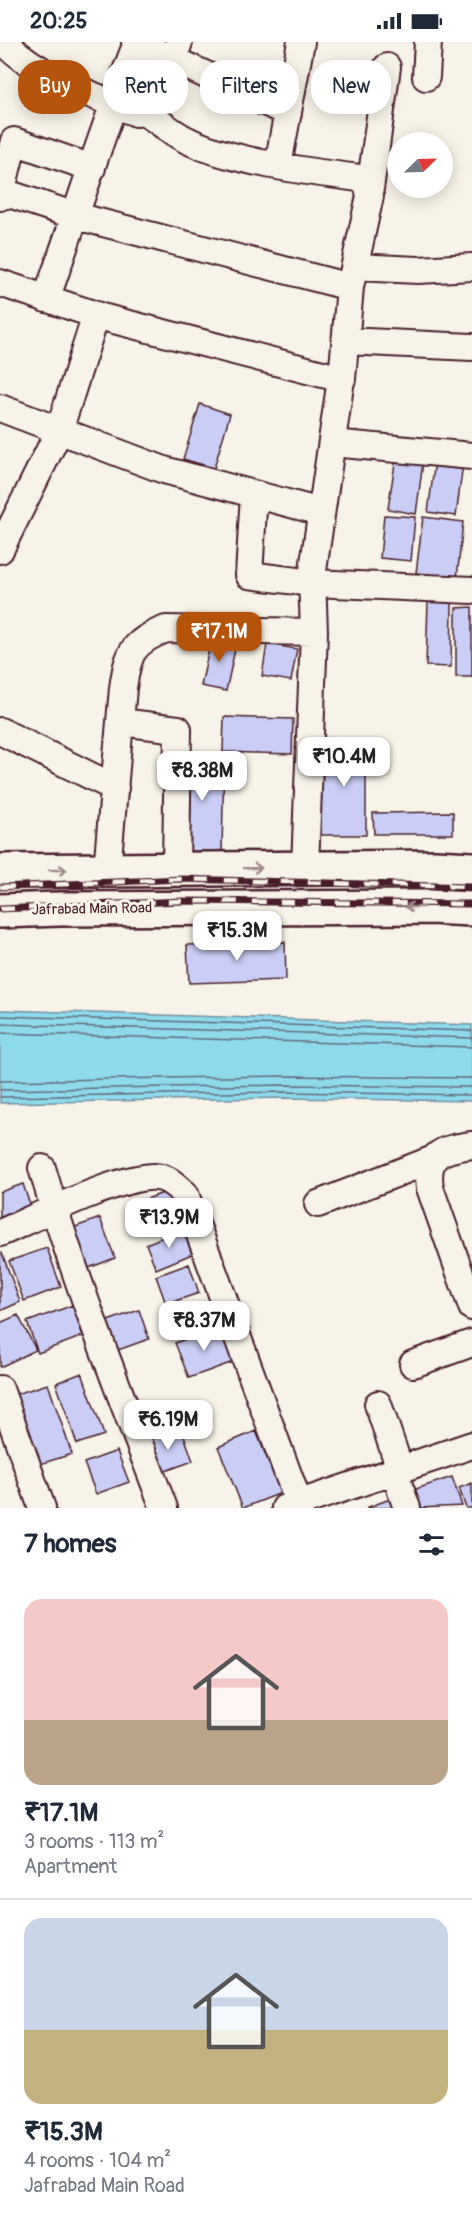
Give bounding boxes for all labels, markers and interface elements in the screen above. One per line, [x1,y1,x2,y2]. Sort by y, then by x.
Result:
text: 20:25 [30,7,87,35]
chip: Buy [18,60,91,114]
chip: Rent [103,60,188,114]
chip: Filters [200,60,299,114]
chip: New [311,60,391,114]
north arrow [387,132,453,198]
map controls [387,132,453,198]
pin: ₹17.1M [170,612,268,663]
text: ₹17.1M [191,619,248,644]
pin: ₹10.4M [295,737,393,788]
text: ₹10.4M [312,744,376,769]
pin: ₹8.38M [153,751,251,802]
text: ₹8.38M [171,758,233,783]
one-way arrow [243,863,263,874]
one-way arrow [48,864,68,876]
street label: Jafrabad Main Road [32,898,152,920]
one-way arrow [404,901,424,913]
pin: ₹15.3M [188,911,286,962]
text: ₹15.3M [207,918,267,943]
pin: ₹13.9M [120,1198,218,1249]
text: ₹13.9M [139,1205,199,1230]
pin: ₹8.37M [155,1301,253,1352]
text: ₹8.37M [173,1308,235,1333]
pin: ₹6.19M [119,1400,217,1451]
text: ₹6.19M [138,1407,198,1432]
text: 7 homes [24,1528,116,1560]
icon: filters [415,1528,448,1561]
icon: home [182,1638,290,1746]
text: ₹17.1M [24,1797,98,1829]
text: 3 rooms · 113 m² [24,1829,164,1854]
text: Apartment [24,1854,117,1879]
icon: home [182,1957,290,2065]
text: ₹15.3M [24,2116,103,2148]
text: 4 rooms · 104 m² [24,2148,171,2173]
text: Jafrabad Main Road [24,2173,185,2198]

